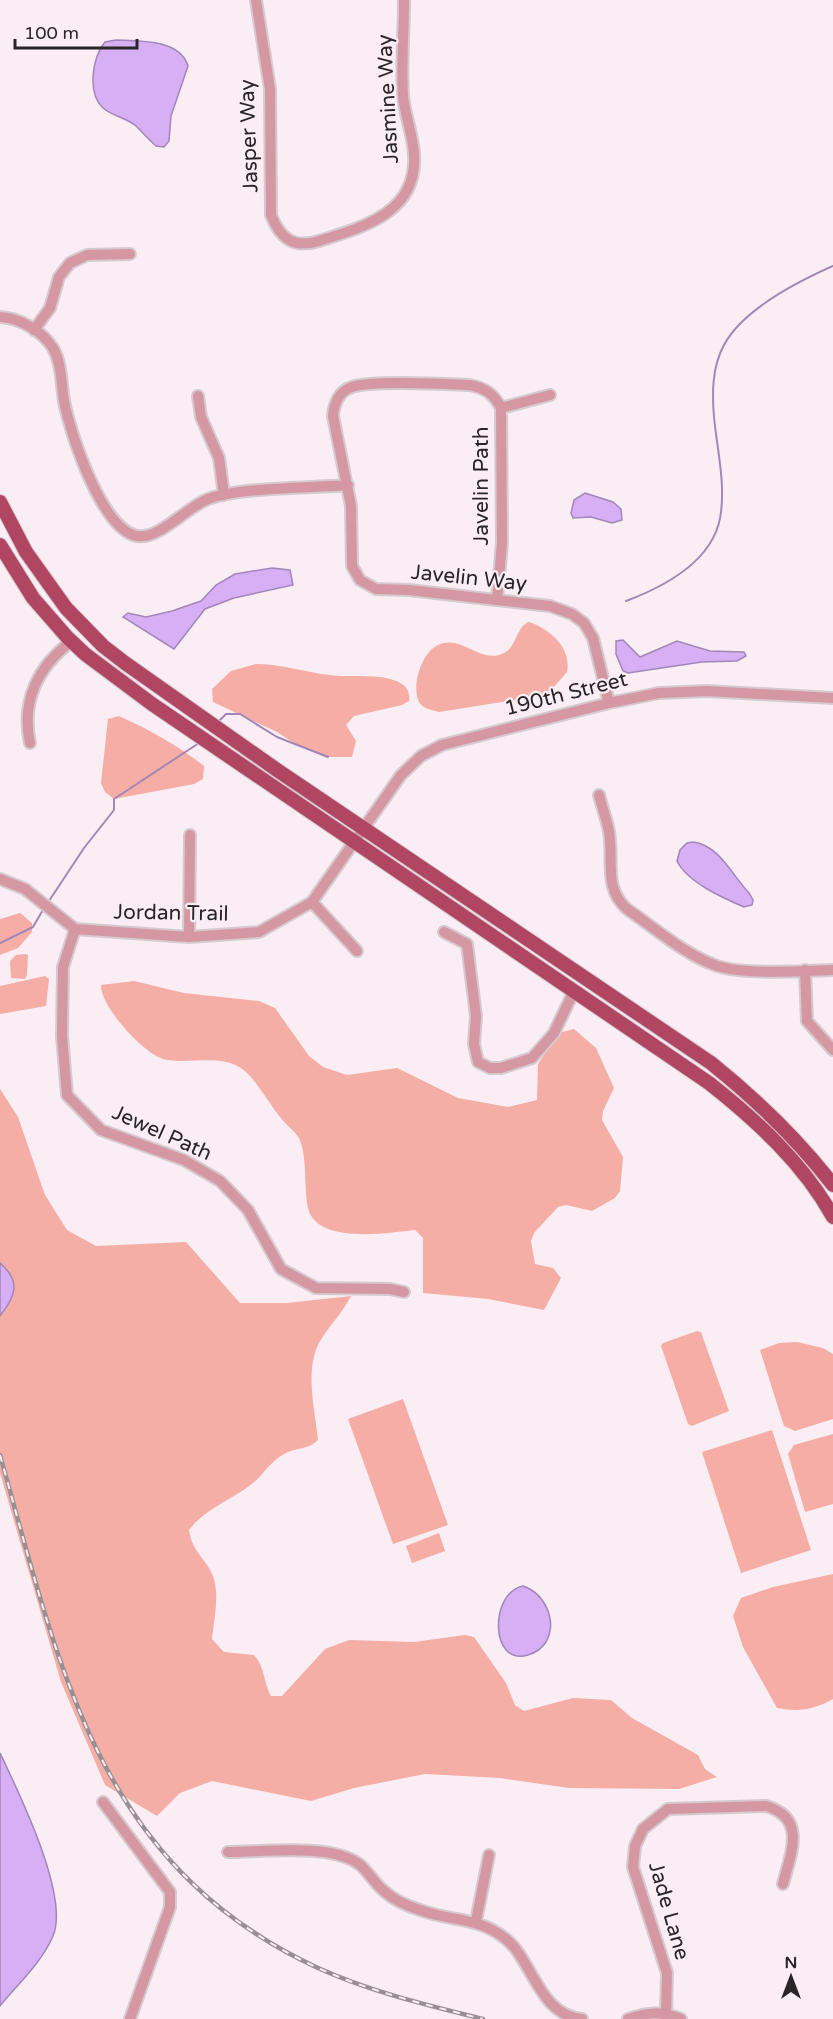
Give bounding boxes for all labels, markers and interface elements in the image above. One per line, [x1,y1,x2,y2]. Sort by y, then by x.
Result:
scale bar [15,12,136,50]
text: 100 m [24,22,79,44]
street label: Jasmine Way [372,34,404,164]
street label: Jasper Way [235,79,263,193]
street label: Javelin Path [469,427,494,545]
street label: Javelin Way [410,559,528,597]
street label: 190th Street [502,667,630,721]
street label: Jordan Trail [113,899,229,927]
street label: Jewel Path [108,1100,216,1166]
street label: Jade Lane [643,1859,695,1963]
north arrow [761,1947,821,2007]
text: N [785,1953,797,1973]

